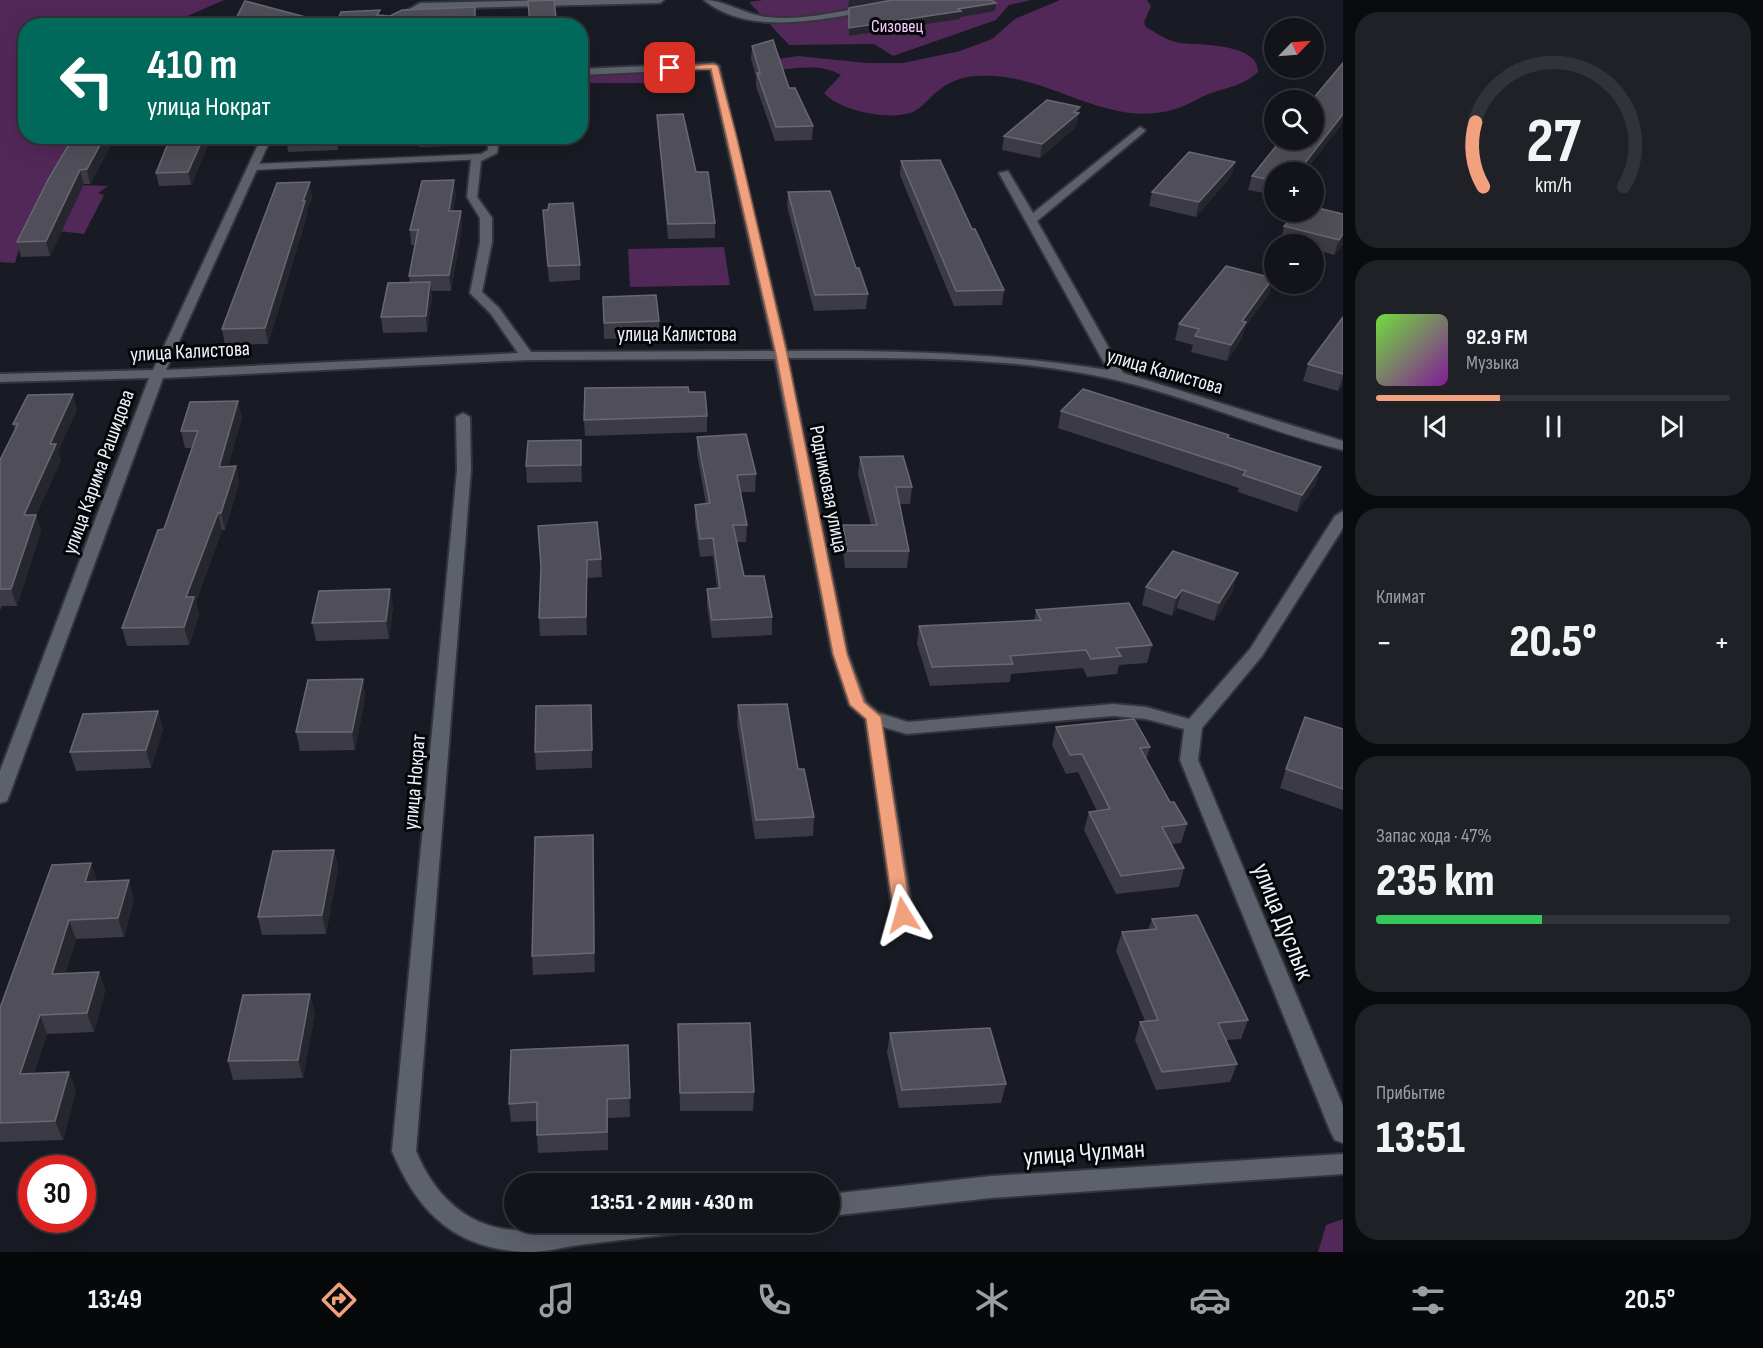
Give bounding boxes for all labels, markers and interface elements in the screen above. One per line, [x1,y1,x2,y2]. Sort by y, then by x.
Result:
park label: Сизовец [871,16,923,37]
north arrow [1264,18,1324,78]
map controls [1264,18,1324,294]
text: 410 m [147,40,237,91]
icon: left [48,42,126,120]
pin [644,42,695,93]
icon: arrive [653,51,686,84]
button: search [1264,90,1324,150]
text: улица Нократ [147,91,271,123]
text: 27 [1526,105,1581,180]
button: + [1264,162,1324,222]
text: km/h [1534,173,1572,198]
button: − [1264,234,1324,294]
street label: улица Калистова [617,322,737,347]
text: 92.9 FM [1466,324,1528,351]
street label: улица Калистова [130,336,251,367]
street label: улица Калистова [1104,343,1226,400]
text: Музыка [1466,351,1519,375]
street label: улица Карима Рашидова [57,387,140,558]
icon: previous [1419,410,1452,443]
icon: pause [1537,410,1570,443]
icon: next [1655,410,1688,443]
street label: Родниковая улица [804,423,853,555]
text: Климат [1376,585,1426,609]
text: 20.5° [1509,615,1597,670]
text: − [1376,623,1392,663]
text: + [1714,623,1730,663]
street label: улица Нократ [398,733,431,831]
text: Запас хода · 47% [1376,824,1492,848]
text: 235 km [1376,854,1495,909]
street label: улица Дуслык [1245,859,1320,985]
position arrow [871,883,935,947]
text: Прибытие [1376,1081,1445,1105]
text: 13:51 [1376,1111,1465,1166]
street label: улица Чулман [1022,1134,1146,1173]
speed limit sign: 30 [18,1155,96,1233]
text: 13:51 · 2 мин · 430 m [591,1189,753,1216]
icon: directions [318,1279,360,1321]
icon: music [536,1279,578,1321]
icon: phone [753,1279,795,1321]
icon: climate [971,1279,1013,1321]
icon: car [1189,1279,1231,1321]
icon: filters [1407,1279,1449,1321]
text: 13:49 [88,1284,142,1316]
text: 20.5° [1625,1284,1675,1316]

